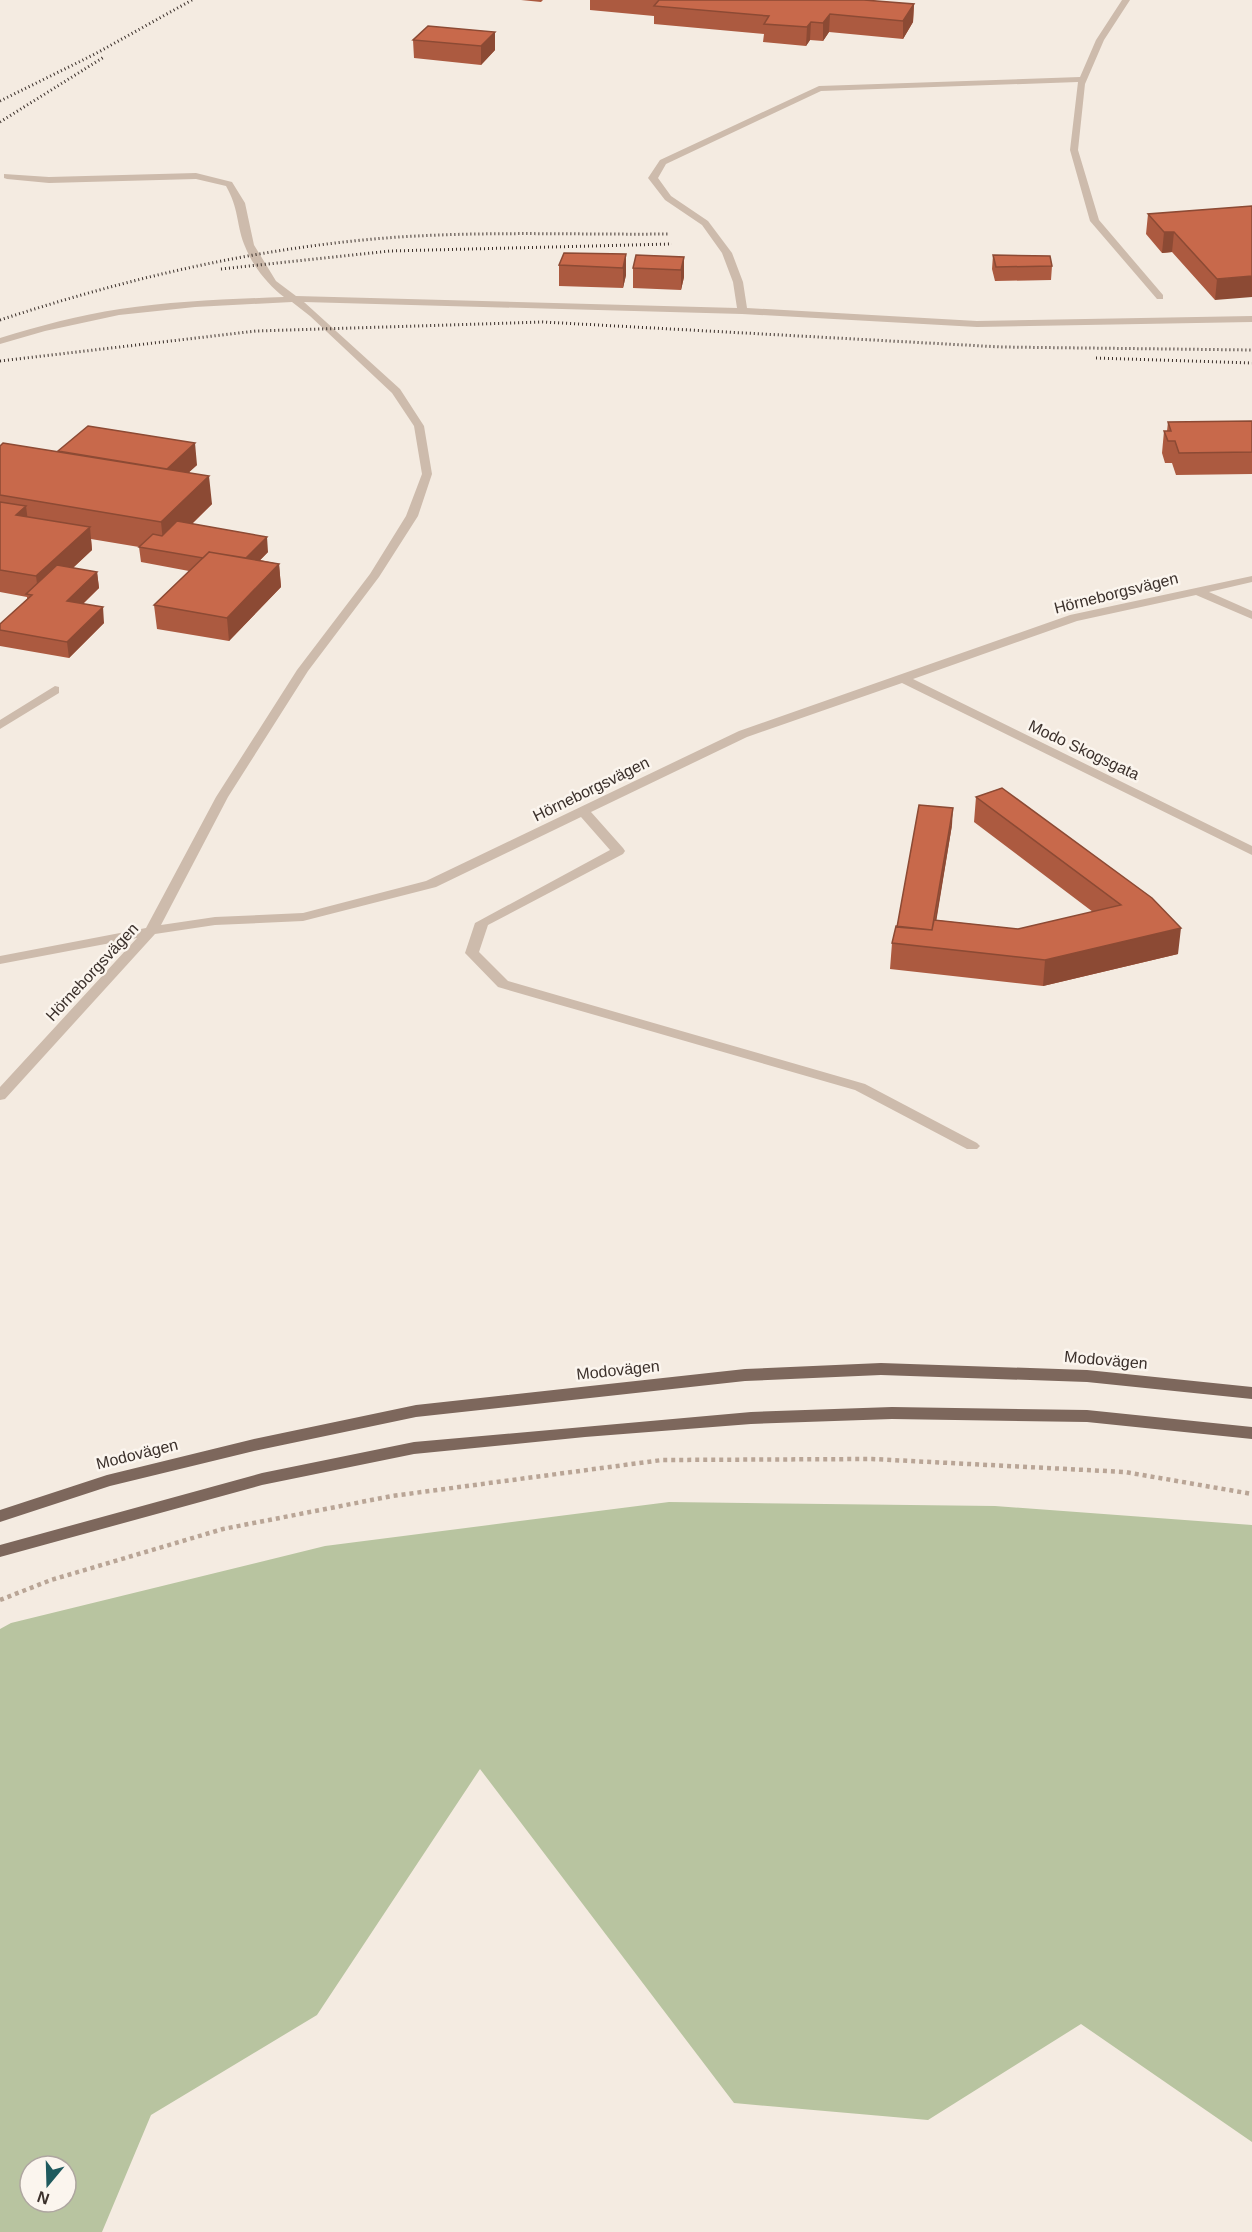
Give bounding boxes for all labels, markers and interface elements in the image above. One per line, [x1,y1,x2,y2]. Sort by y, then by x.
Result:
street label: Hörneborgsvägen [1052,569,1180,617]
street label: Modo Skogsgata [1026,717,1142,783]
street label: Hörneborgsvägen [530,753,652,825]
street label: Hörneborgsvägen [42,920,142,1024]
street label: Modovägen [1064,1348,1148,1372]
street label: Modovägen [576,1357,660,1383]
street label: Modovägen [94,1436,180,1472]
north arrow [18,2154,78,2214]
text: N [35,2188,52,2208]

